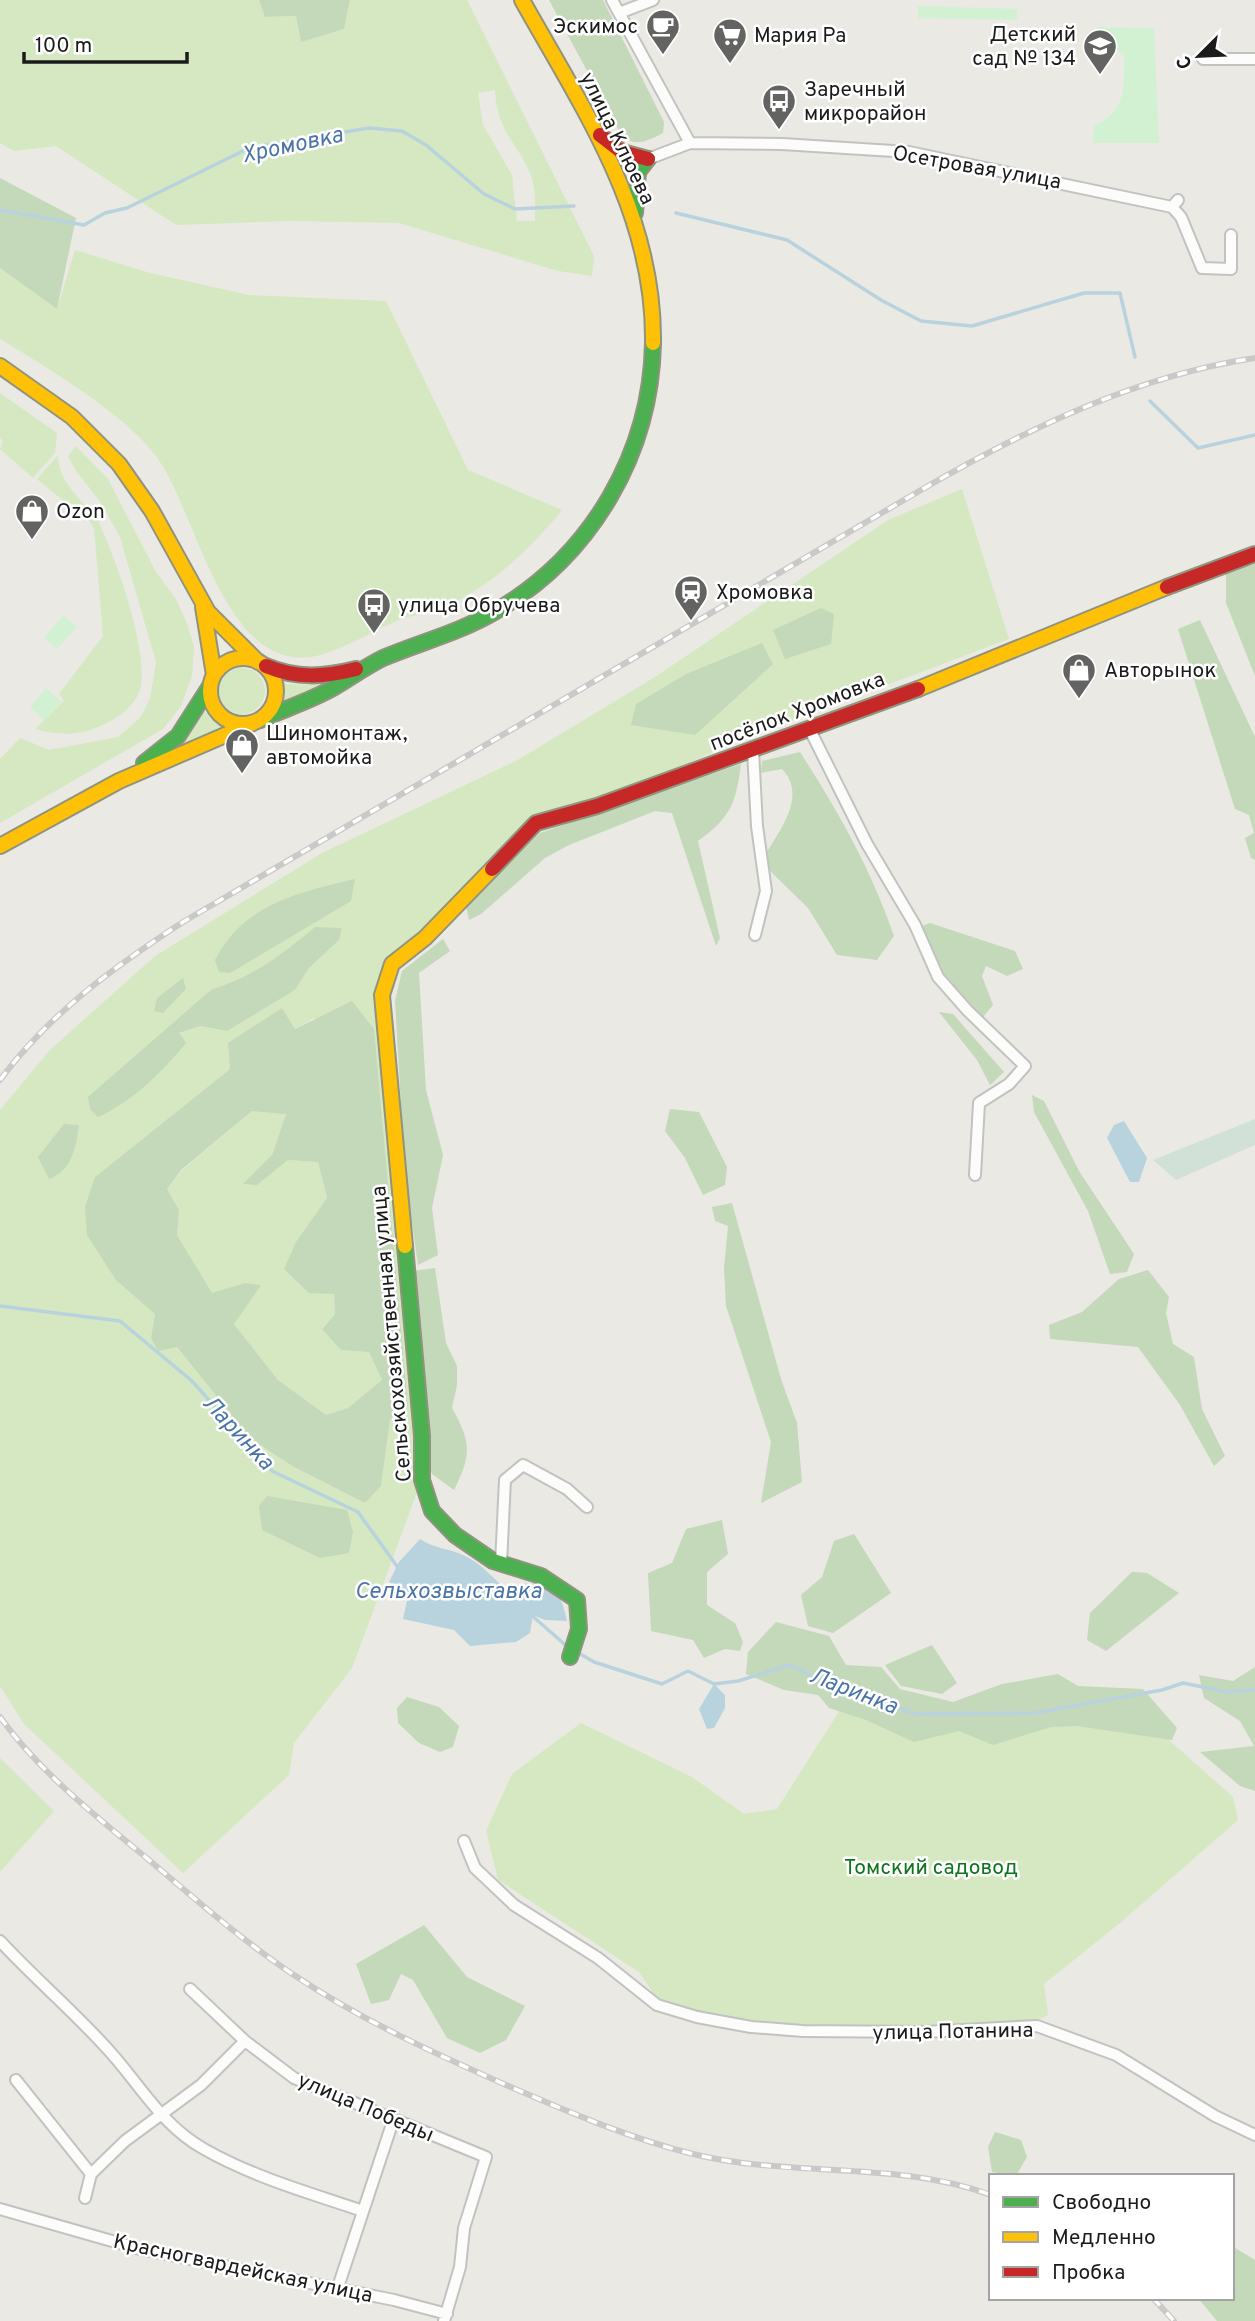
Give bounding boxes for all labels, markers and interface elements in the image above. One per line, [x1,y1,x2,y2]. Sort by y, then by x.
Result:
cafe icon: Эскимос [644,7,682,56]
place label: Эскимос [553,14,638,41]
supermarket icon: Мария Ра [711,16,749,65]
scale bar [24,21,187,65]
north arrow [1164,21,1234,91]
place label: Детский сад № 134 [972,22,1076,73]
place label: Мария Ра [754,23,846,50]
school or university icon: Детский сад № 134 [1081,27,1119,76]
text: 100 m [35,33,92,60]
text: С [1172,52,1199,73]
street label: улица Клюева [573,68,660,209]
place label: Заречный микрорайон [804,77,927,128]
bus stop icon: Заречный микрорайон [760,82,798,131]
water label: Хромовка [239,122,346,171]
street label: Осетровая улица [890,140,1063,197]
shop icon: Ozon [13,492,51,541]
place label: Ozon [56,499,105,526]
station icon: Хромовка [672,573,710,622]
place label: Хромовка [716,580,813,607]
bus stop icon: улица Обручева [355,586,393,635]
place label: улица Обручева [398,593,560,620]
shop icon: Авторынок [1060,651,1098,700]
place label: Авторынок [1104,658,1216,685]
street label: посёлок Хромовка [706,667,889,758]
place label: Шиномонтаж, автомойка [266,721,407,772]
shop icon: Шиномонтаж, автомойка [223,726,261,775]
street label: Сельскохозяйственная улица [366,1184,419,1483]
water label: Ларинка [195,1390,279,1477]
water label: Сельхозвыставка [354,1578,542,1607]
water label: Ларинка [805,1662,901,1722]
park label: Томский садовод [844,1855,1018,1882]
street label: улица Потанина [872,2018,1034,2047]
street label: улица Победы [293,2068,438,2149]
legend [989,2174,1234,2300]
text: Свободно [1052,2190,1151,2217]
text: Медленно [1052,2225,1156,2252]
street label: Красногвардейская улица [110,2229,375,2310]
text: Пробка [1052,2260,1125,2287]

